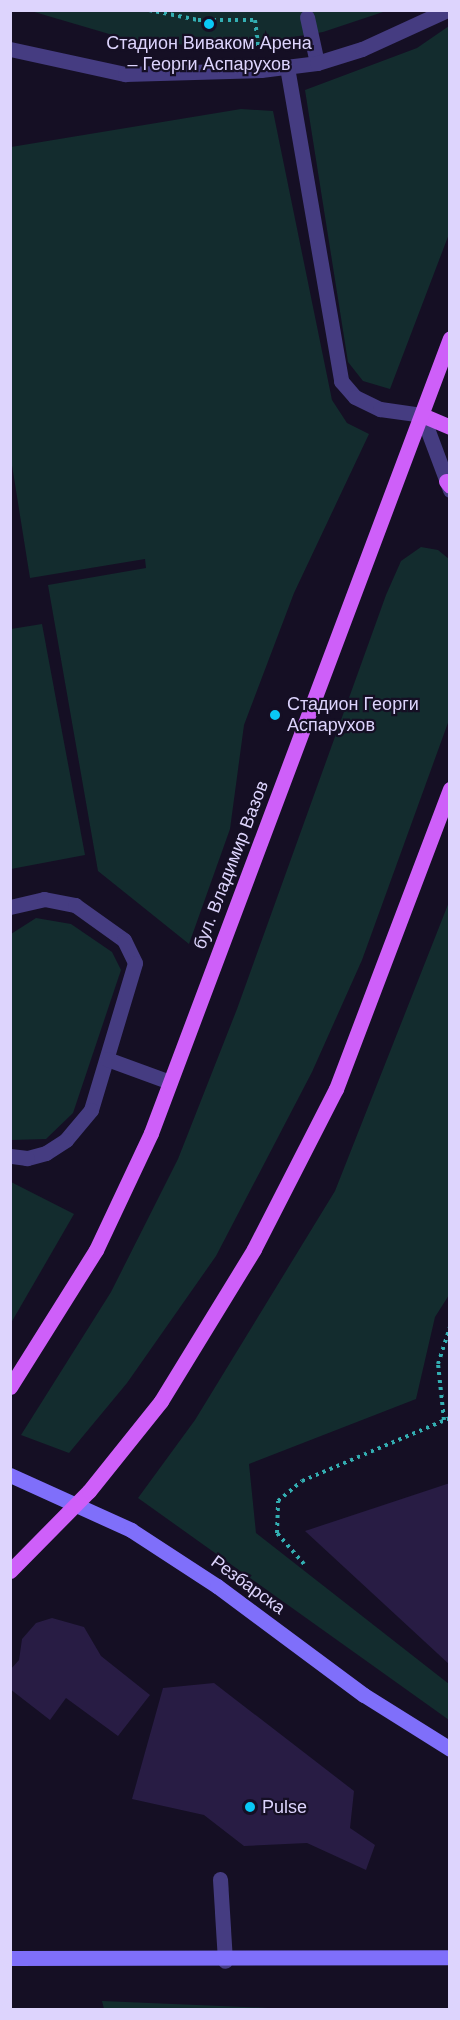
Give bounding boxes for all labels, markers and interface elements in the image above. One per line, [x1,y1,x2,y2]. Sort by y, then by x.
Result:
marker: Стадион Виваком Арена – Георги Аспарухов [202,17,216,31]
place label: Стадион Виваком Арена – Георги Аспарухов [106,33,312,76]
place label: Стадион Георги Аспарухов [287,694,419,736]
marker: Стадион Георги Аспарухов [268,708,282,722]
street label: бул. Владимир Вазов [189,778,273,952]
street label: Резбарска [207,1551,289,1619]
place label: Pulse [262,1796,307,1818]
marker: Pulse [243,1800,257,1814]

